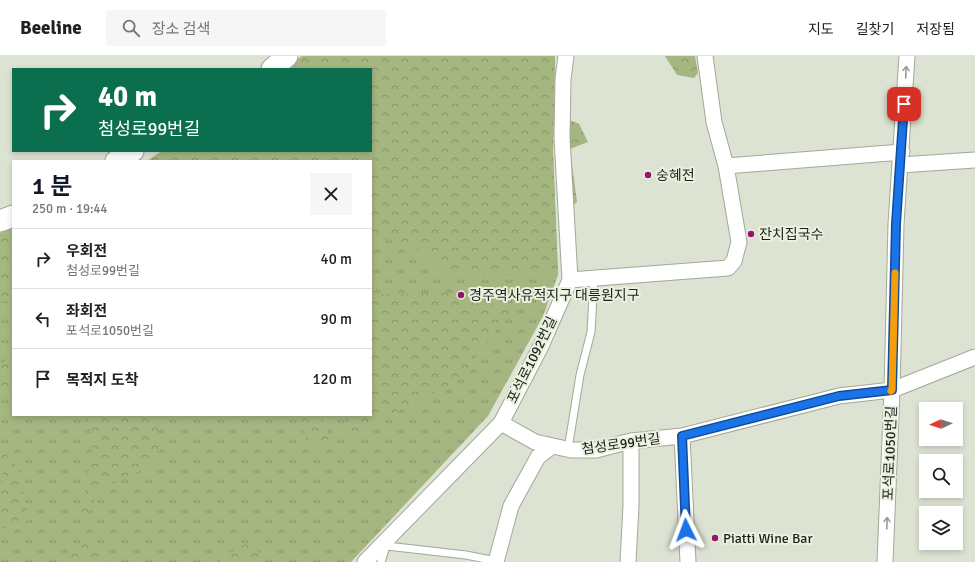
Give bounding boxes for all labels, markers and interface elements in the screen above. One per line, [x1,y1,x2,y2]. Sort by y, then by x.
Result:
search box [106,10,386,46]
text: Beeline [20,16,82,40]
icon: search [120,17,142,39]
text: 장소 검색 [152,20,210,38]
text: 지도 [808,21,834,38]
text: 길찾기 [856,21,894,38]
text: 저장됨 [916,21,955,38]
one-way arrow [902,66,910,79]
text: 40 m [98,80,157,114]
icon: right [32,84,84,136]
pin [887,87,921,121]
icon: arrive [893,93,915,115]
text: 첨성로99번길 [98,118,200,140]
place label: 숭혜전 [656,167,695,184]
marker: 숭혜전 [643,170,653,180]
text: 1 분 [32,171,72,201]
button: close [310,173,352,215]
text: 250 m · 19:44 [32,201,108,217]
place label: 잔치집국수 [759,226,824,243]
marker: 잔치집국수 [746,229,756,239]
text: 우회전 [66,242,107,260]
icon: right [32,248,54,270]
text: 40 m [321,250,352,268]
text: 첨성로99번길 [66,263,140,279]
place label: 경주역사유적지구 대릉원지구 [469,287,640,304]
marker: 경주역사유적지구 대릉원지구 [456,290,466,300]
text: 좌회전 [66,302,107,320]
icon: left [32,308,54,330]
text: 90 m [321,310,352,328]
street label: 포석로1092번길 [504,314,560,406]
text: 포석로1050번길 [66,323,154,339]
icon: arrive [32,368,54,390]
text: 120 m [312,370,352,388]
text: 목적지 도착 [66,371,138,389]
north arrow [919,402,963,446]
map controls [919,402,963,550]
street label: 포석로1050번길 [880,405,900,501]
street label: 첨성로99번길 [580,430,662,458]
button: search [919,454,963,498]
button: layers [919,506,963,550]
position arrow [665,509,707,551]
one-way arrow [883,517,891,530]
place label: Piatti Wine Bar [723,530,813,547]
marker: Piatti Wine Bar [710,533,720,543]

